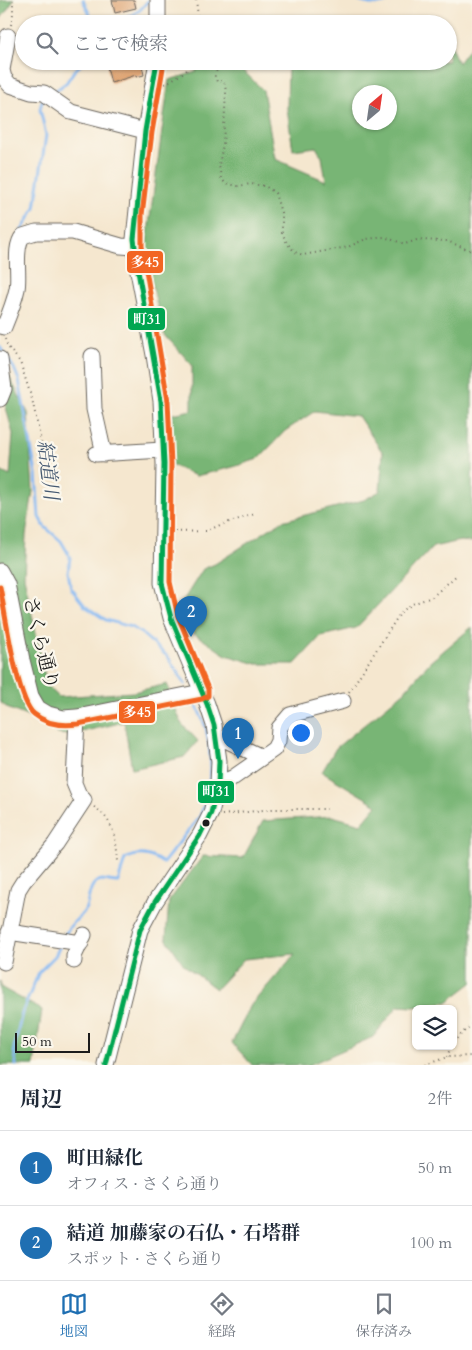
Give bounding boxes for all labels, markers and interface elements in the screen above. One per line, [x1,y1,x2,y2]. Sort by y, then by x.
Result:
search box [15,15,457,70]
icon: search [33,29,61,57]
text: ここで検索 [73,31,168,57]
north arrow [352,85,397,130]
line badge: 多45 [126,250,164,274]
text: 多45 [131,253,159,272]
line badge: 町31 [127,307,166,331]
text: 町31 [133,310,161,329]
water label: 結道川 [31,439,65,503]
street label: さくら通り [17,594,65,692]
pin: 2 [175,596,207,637]
line badge: 多45 [118,700,156,724]
text: 多45 [123,703,151,722]
pin: 1 [222,718,254,759]
your location [288,720,314,746]
line badge: 町31 [197,780,235,804]
text: 町31 [202,782,230,801]
unlabelled marker [201,818,211,828]
map controls [412,1005,457,1050]
button: layers [412,1005,457,1050]
scale bar [15,1030,90,1053]
text: 50 m [22,1032,52,1051]
text: 周辺 [20,1085,62,1114]
text: 2件 [428,1088,452,1110]
text: 町田緑化 [67,1145,143,1171]
text: 1 [32,1157,40,1179]
text: 50 m [418,1157,452,1179]
text: オフィス · さくら通り [67,1173,222,1195]
text: 結道 加藤家の石仏・石塔群 [67,1220,300,1246]
text: 2 [32,1232,40,1254]
text: 100 m [410,1232,452,1254]
text: スポット · さくら通り [67,1248,224,1270]
tab: 地図 [60,1290,88,1341]
tab: 経路 [208,1290,236,1341]
tab: 保存済み [356,1290,412,1341]

